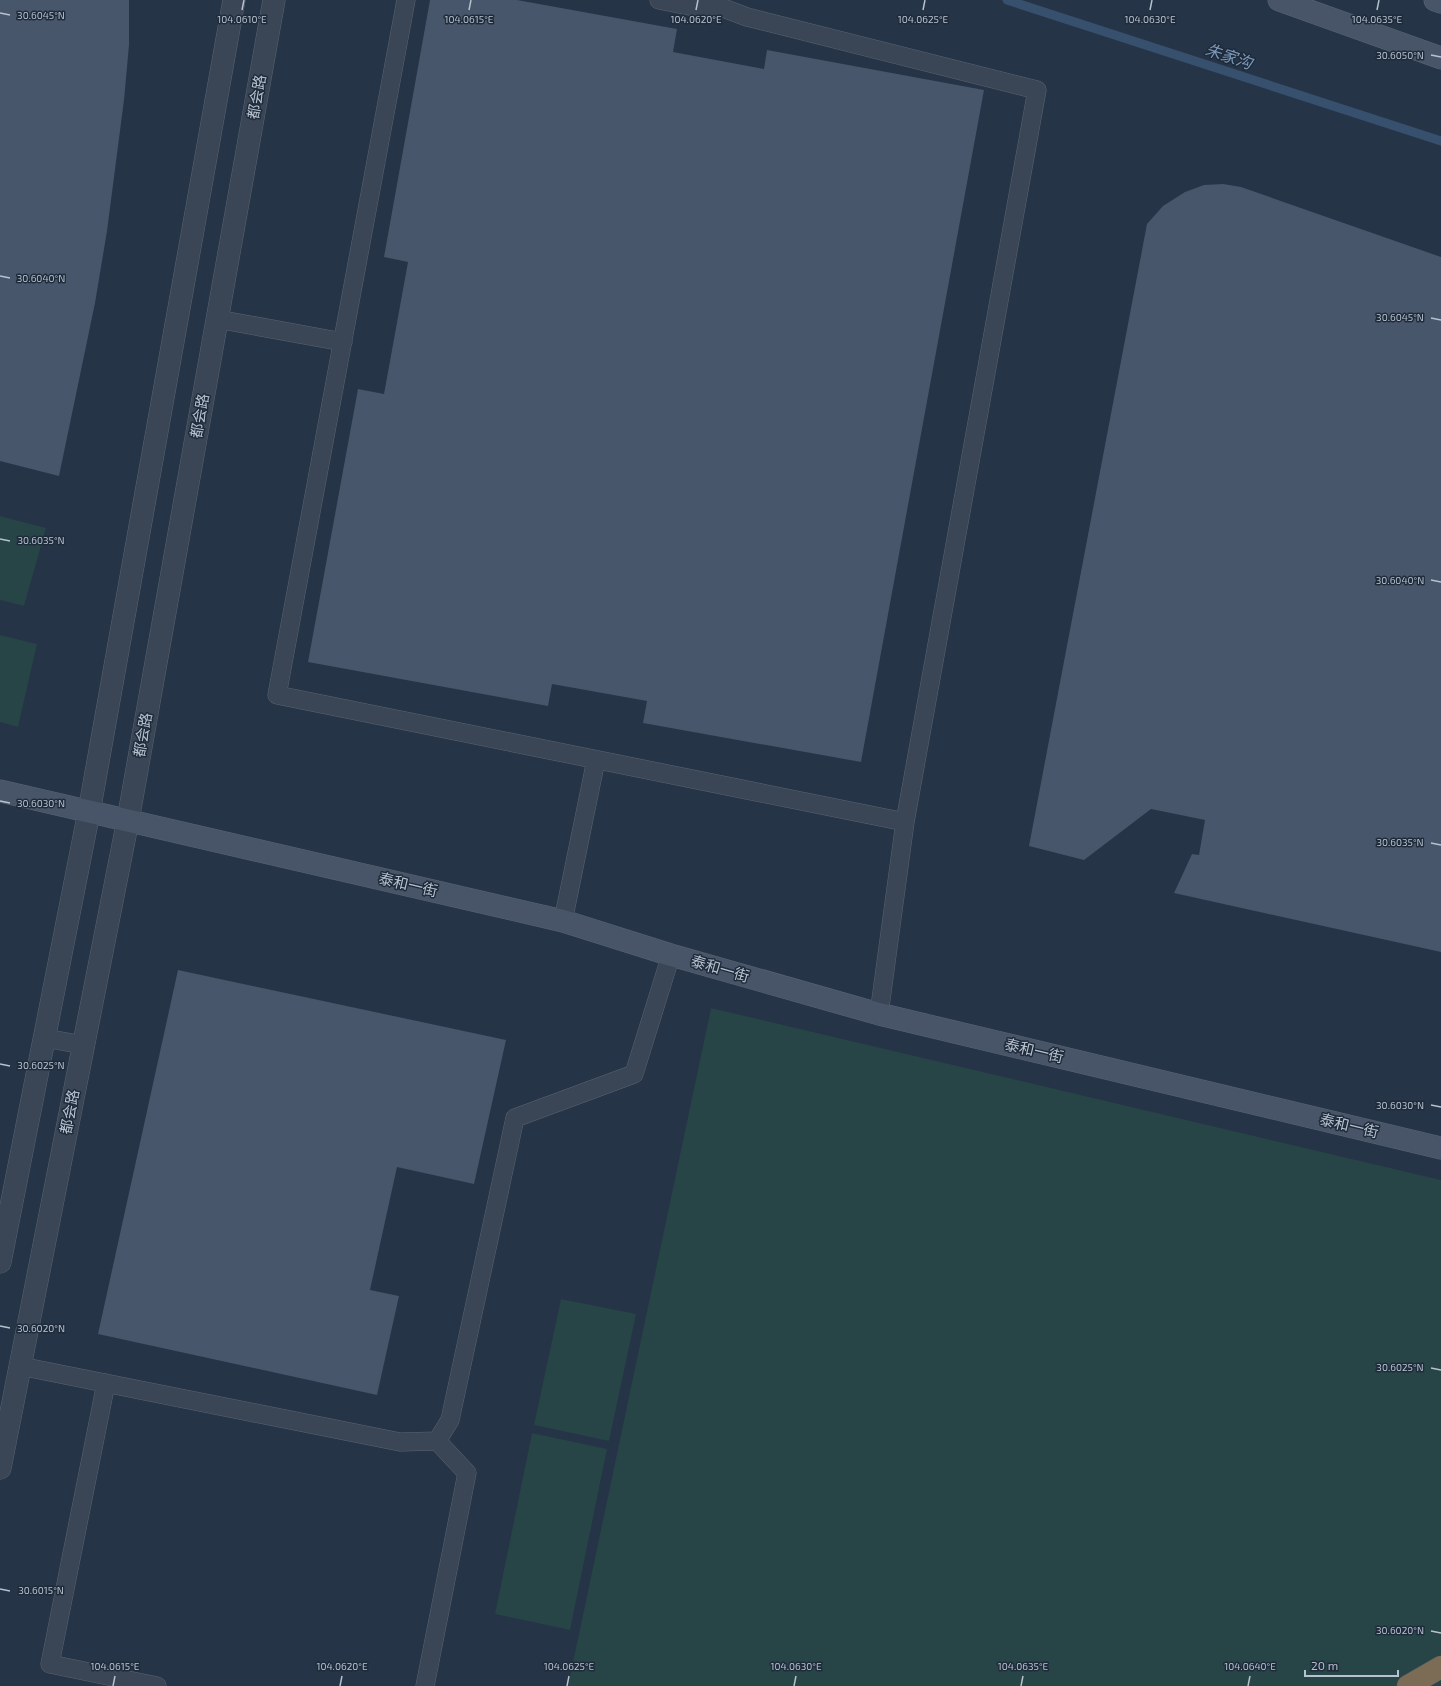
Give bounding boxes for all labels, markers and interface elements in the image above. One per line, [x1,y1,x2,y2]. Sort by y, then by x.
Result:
text: 30.6045°N [17,9,65,21]
text: 104.0610°E [217,13,267,25]
text: 104.0615°E [445,13,494,25]
text: 104.0620°E [670,13,722,25]
text: 104.0625°E [898,13,949,25]
text: 104.0630°E [1124,13,1176,25]
text: 104.0635°E [1352,13,1403,25]
water label: 朱家沟 [1203,39,1257,73]
text: 30.6050°N [1376,49,1424,61]
street label: 都会路 [243,73,269,121]
text: 30.6040°N [17,272,65,284]
text: 30.6045°N [1376,311,1424,323]
street label: 都会路 [186,392,212,440]
text: 30.6035°N [17,534,65,546]
text: 30.6040°N [1376,574,1424,586]
street label: 都会路 [129,711,155,759]
text: 30.6030°N [17,797,65,809]
text: 30.6035°N [1376,836,1424,848]
street label: 泰和一街 [377,869,439,900]
street label: 泰和一街 [689,951,752,985]
street label: 泰和一街 [1003,1035,1065,1066]
text: 30.6025°N [17,1059,65,1071]
street label: 都会路 [56,1088,82,1136]
text: 30.6030°N [1376,1099,1424,1111]
street label: 泰和一街 [1318,1110,1380,1141]
text: 30.6020°N [17,1322,65,1334]
text: 30.6025°N [1376,1361,1424,1373]
text: 30.6015°N [18,1584,64,1596]
text: 30.6020°N [1376,1624,1424,1636]
scale bar [1305,1652,1398,1678]
text: 20 m [1311,1658,1338,1672]
text: 104.0615°E [91,1660,140,1672]
text: 104.0620°E [316,1660,368,1672]
text: 104.0625°E [544,1660,595,1672]
text: 104.0630°E [770,1660,822,1672]
text: 104.0635°E [998,1660,1049,1672]
text: 104.0640°E [1224,1660,1276,1672]

